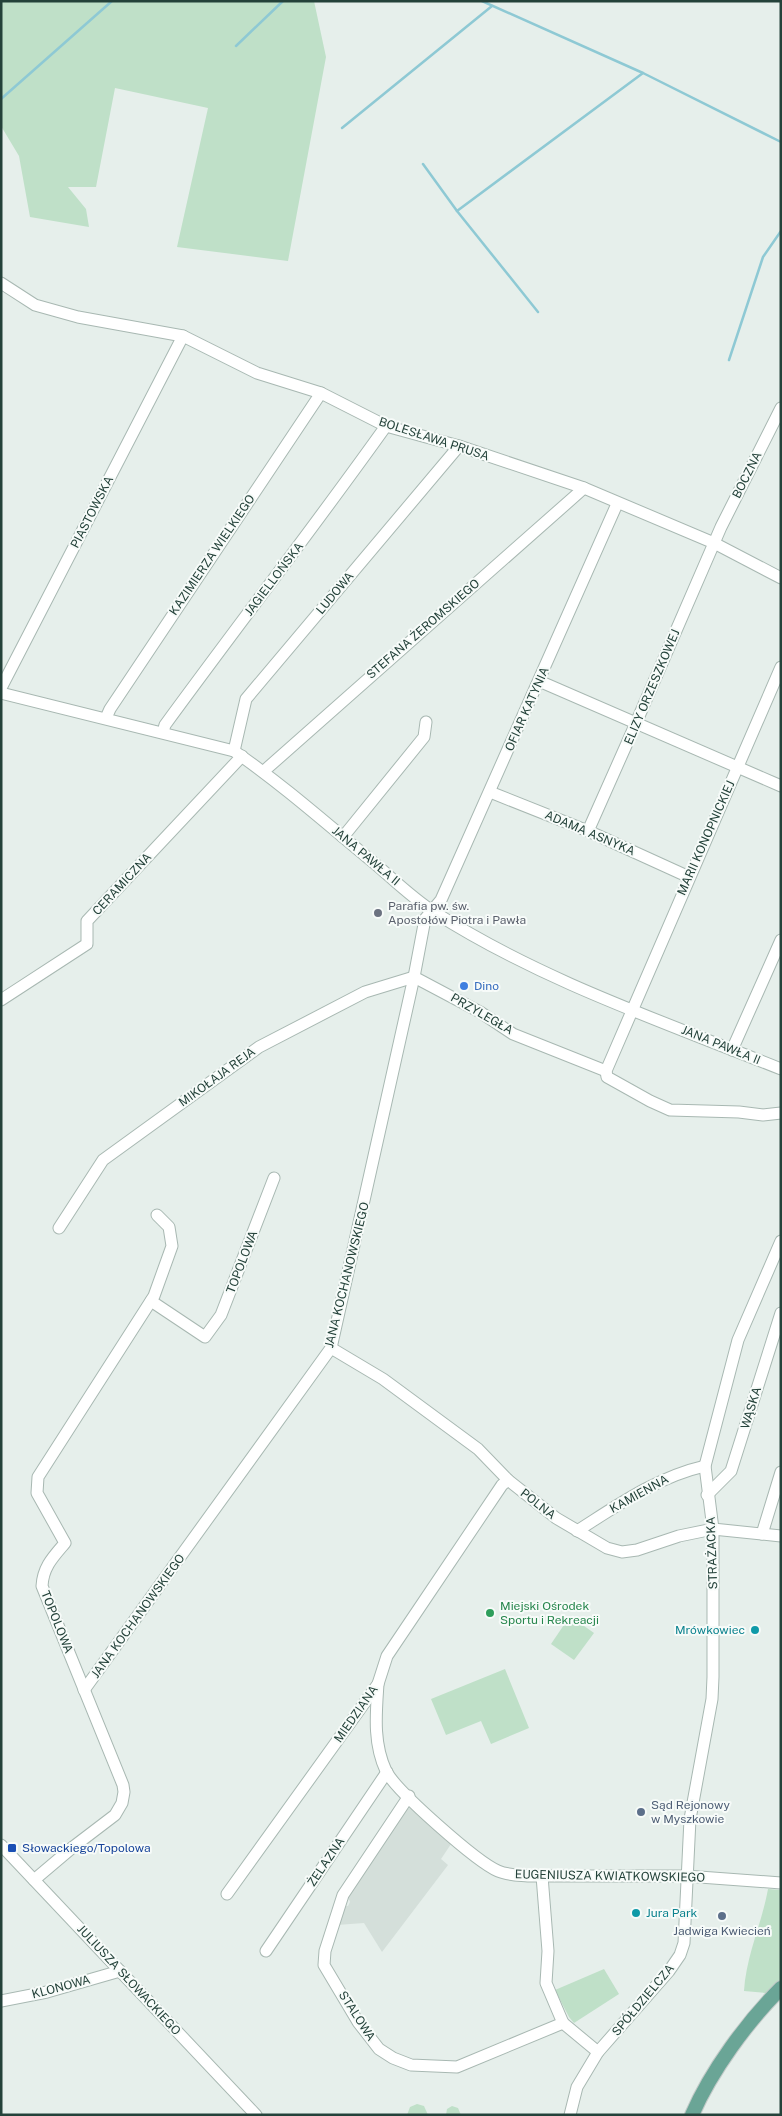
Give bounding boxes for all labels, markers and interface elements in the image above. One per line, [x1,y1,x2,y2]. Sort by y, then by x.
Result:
street label: BOLESŁAWA PRUSA [377,415,491,464]
street label: BOCZNA [729,449,765,501]
street label: PIASTOWSKA [68,473,116,550]
street label: KAZIMIERZA WIELKIEGO [166,492,258,618]
street label: JAGIELLOŃSKA [242,539,306,619]
street label: LUDOWA [313,569,357,617]
street label: STEFANA ŻEROMSKIEGO [364,576,482,682]
street label: ELIZY ORZESZKOWEJ [621,627,683,747]
street label: OFIAR KATYNIA [502,664,552,753]
street label: MARII KONOPNICKIEJ [674,778,738,898]
street label: ADAMA ASNYKA [543,808,638,859]
street label: JANA PAWŁA II [329,824,403,888]
street label: CERAMICZNA [90,850,155,918]
place label: Parafia pw. św. Apostołów Piotra i Pawła [388,899,526,927]
marker: Parafia pw. św. Apostołów Piotra i Pawła [372,907,384,919]
place label: Dino [474,979,499,993]
marker: Dino [458,980,470,992]
street label: PRZYLEGŁA [448,991,516,1038]
street label: JANA PAWŁA II [679,1023,763,1067]
street label: MIKOŁAJA REJA [176,1044,258,1109]
street label: JANA KOCHANOWSKIEGO [322,1200,372,1349]
street label: TOPOLOWA [224,1228,261,1295]
street label: WĄSKA [738,1385,764,1431]
street label: KAMIENNA [607,1472,671,1516]
street label: POLNA [518,1486,559,1522]
street label: STRAŻACKA [704,1516,720,1590]
street label: JANA KOCHANOWSKIEGO [88,1551,188,1681]
street label: TOPOLOWA [38,1589,76,1656]
place label: Miejski Ośrodek Sportu i Rekreacji [500,1599,599,1627]
marker: Miejski Ośrodek Sportu i Rekreacji [484,1607,496,1619]
place label: Mrówkowiec [675,1623,745,1637]
marker: Mrówkowiec [749,1624,761,1636]
street label: MIEDZIANA [331,1682,381,1745]
place label: Sąd Rejonowy w Myszkowie [651,1798,730,1826]
marker: Sąd Rejonowy w Myszkowie [635,1806,647,1818]
street label: ŻELAZNA [305,1834,348,1889]
place label: Słowackiego/Topolowa [22,1841,151,1855]
marker: Słowackiego/Topolowa [6,1842,18,1854]
street label: EUGENIUSZA KWIATKOWSKIEGO [515,1867,706,1885]
place label: Jura Park [646,1906,698,1920]
marker: Jura Park [630,1907,642,1919]
marker: Jadwiga Kwiecień [716,1910,728,1922]
street label: JULIUSZA SŁOWACKIEGO [74,1922,184,2038]
place label: Jadwiga Kwiecień [673,1924,771,1938]
street label: SPÓŁDZIELCZA [609,1961,677,2039]
street label: KLONOWA [30,1972,92,2002]
street label: STALOWA [336,1989,378,2044]

